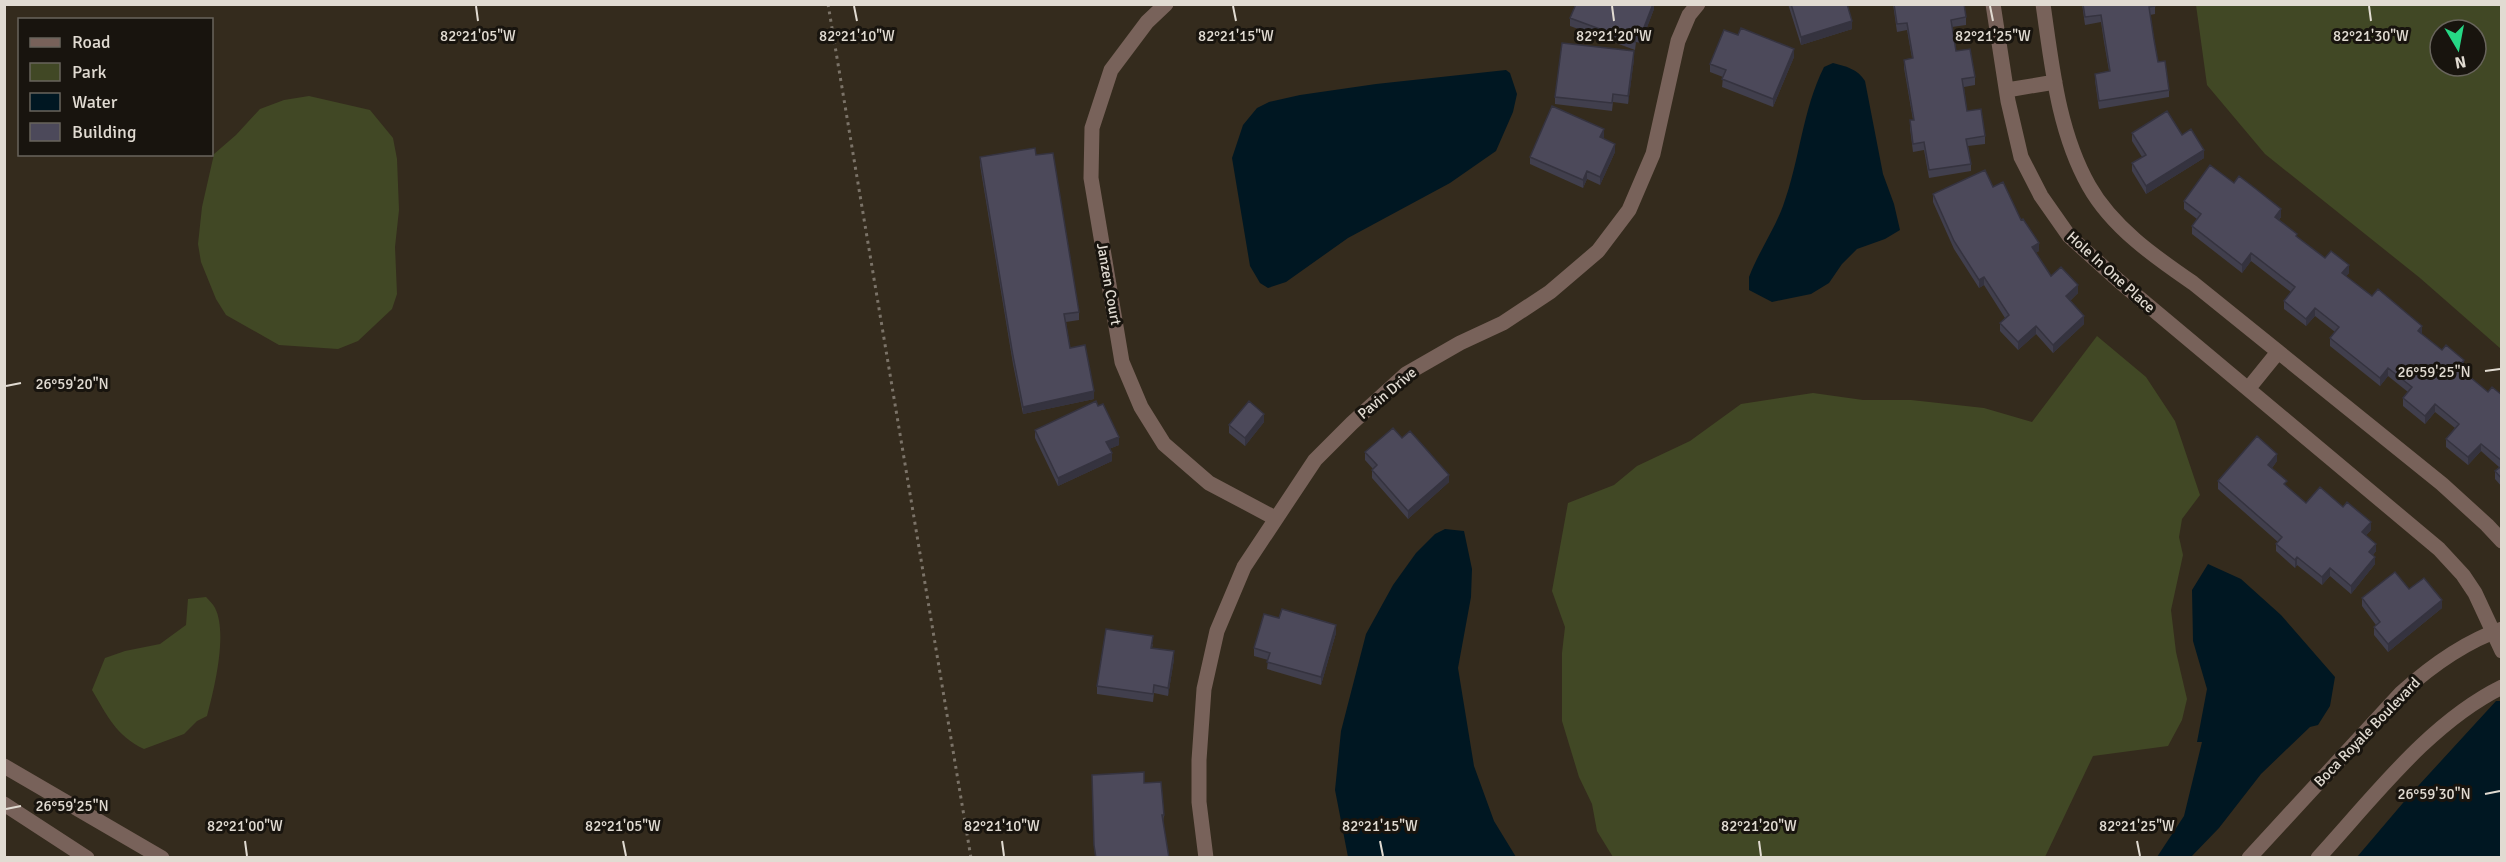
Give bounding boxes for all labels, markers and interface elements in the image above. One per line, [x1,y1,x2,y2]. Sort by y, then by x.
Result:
legend [18,18,213,156]
north arrow [2428,18,2488,78]
text: 82°21'05"W [440,27,516,45]
text: 82°21'10"W [819,27,895,45]
text: 82°21'15"W [1198,27,1274,45]
text: 82°21'20"W [1576,27,1652,45]
text: 82°21'25"W [1955,27,2031,45]
text: 82°21'30"W [2333,27,2409,45]
text: Road [72,31,111,53]
text: N [2453,51,2468,73]
text: Park [72,61,107,83]
text: Water [72,91,118,113]
text: Building [72,121,136,143]
street label: Hole In One Place [2063,228,2159,316]
street label: Janzen Court [1093,241,1125,327]
street label: Pavin Drive [1354,363,1420,423]
text: 26°59'25"N [2397,363,2471,381]
text: 26°59'20"N [35,375,109,393]
street label: Boca Royale Boulevard [2310,674,2424,790]
text: 26°59'30"N [2397,785,2471,803]
text: 26°59'25"N [35,797,109,815]
text: 82°21'00"W [207,817,283,835]
text: 82°21'05"W [585,817,661,835]
text: 82°21'10"W [964,817,1040,835]
text: 82°21'15"W [1342,817,1418,835]
text: 82°21'20"W [1721,817,1797,835]
text: 82°21'25"W [2099,817,2175,835]

